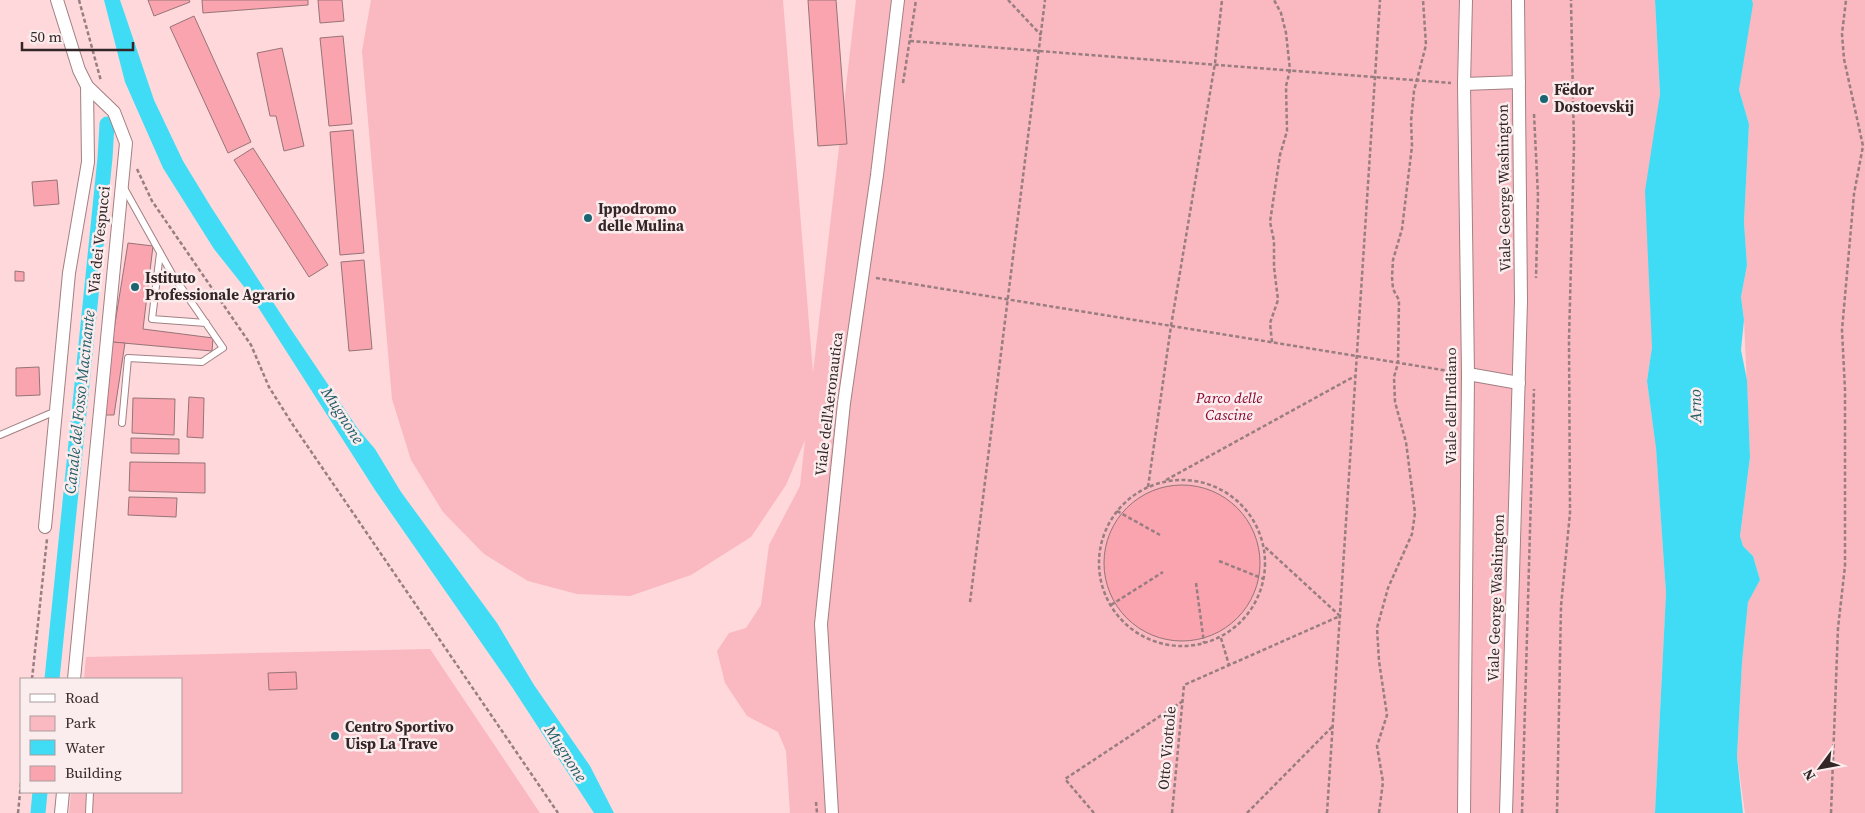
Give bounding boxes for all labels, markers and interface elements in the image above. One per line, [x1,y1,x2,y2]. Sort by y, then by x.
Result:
scale bar [22,20,134,52]
text: 50 m [30,26,62,47]
place label: Fëdor Dostoevskij [1554,79,1634,117]
marker: Fëdor Dostoevskij [1538,93,1550,105]
street label: Viale George Washington [1492,104,1515,272]
street label: Via dei Vespucci [82,185,115,295]
place label: Ippodromo delle Mulina [598,198,685,236]
marker: Ippodromo delle Mulina [582,212,594,224]
place label: Istituto Professionale Agrario [145,267,296,305]
marker: Istituto Professionale Agrario [129,281,141,293]
water label: Canale del Fosso Macinante [58,309,100,495]
street label: Viale dell'Aeronautica [809,330,848,477]
street label: Viale dell'Indiano [1440,347,1461,465]
water label: Mugnone [316,382,370,448]
park label: Parco delle Cascine [1195,387,1262,425]
water label: Arno [1684,389,1706,424]
street label: Viale George Washington [1482,514,1509,682]
legend [20,678,182,793]
text: Road [65,687,99,708]
street label: Otto Viottole [1152,705,1181,791]
text: Park [65,712,97,733]
place label: Centro Sportivo Uisp La Trave [345,716,454,754]
water label: Mugnone [539,720,593,786]
marker: Centro Sportivo Uisp La Trave [329,730,341,742]
text: Water [65,737,106,758]
north arrow [1795,743,1845,793]
text: Building [65,762,122,783]
text: N [1798,765,1820,785]

